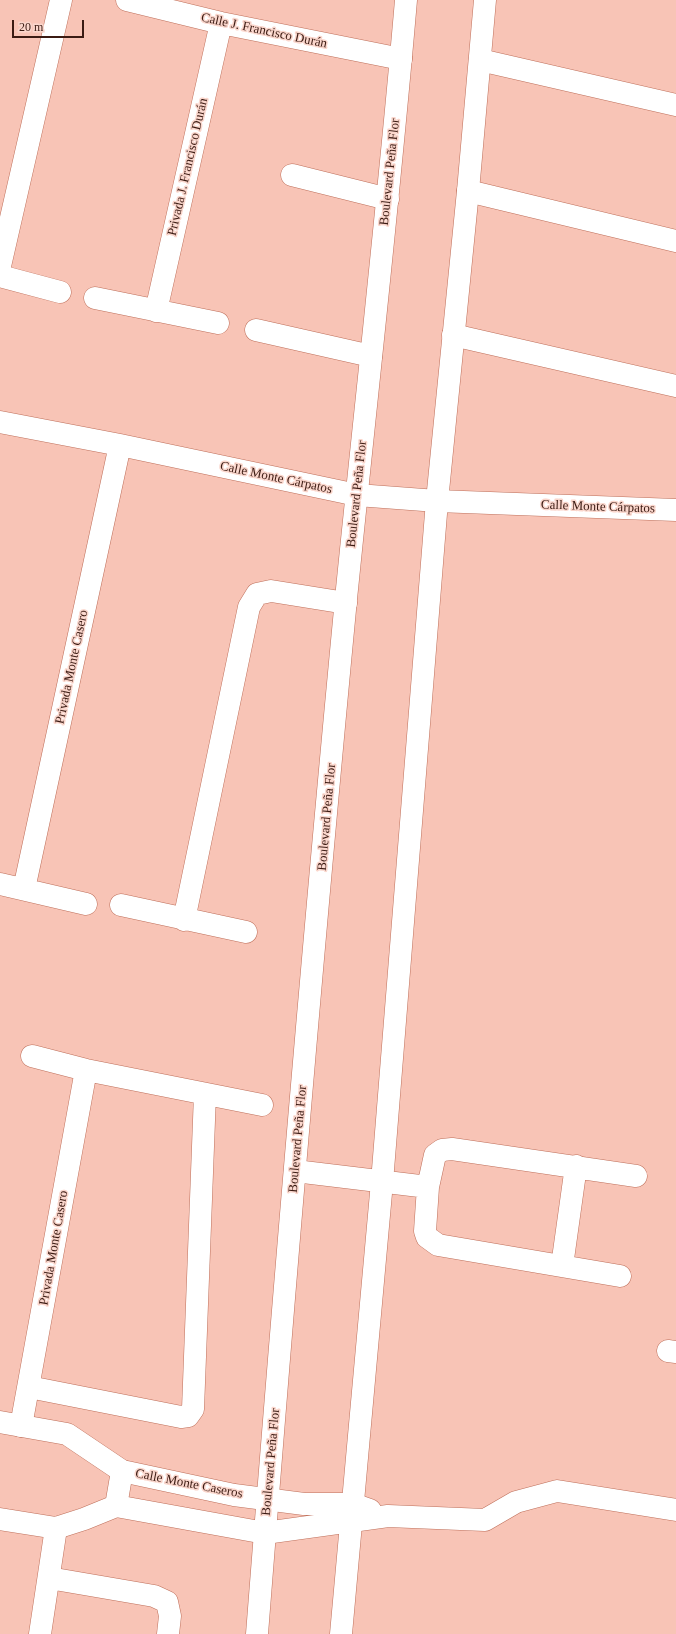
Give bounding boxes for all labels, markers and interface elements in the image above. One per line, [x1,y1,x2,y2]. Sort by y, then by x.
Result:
street label: Calle J. Francisco Durán [200,10,328,52]
scale bar [14,12,86,38]
text: 20 m [19,20,43,34]
street label: Privada J. Francisco Durán [165,97,211,237]
street label: Boulevard Peña Flor [377,118,403,226]
street label: Boulevard Peña Flor [344,440,370,548]
street label: Calle Monte Cárpatos [219,459,333,497]
street label: Calle Monte Cárpatos [541,497,655,517]
street label: Privada Monte Casero [52,609,92,725]
street label: Boulevard Peña Flor [315,763,339,871]
street label: Boulevard Peña Flor [286,1085,310,1193]
street label: Privada Monte Casero [36,1189,72,1307]
street label: Boulevard Peña Flor [259,1408,283,1516]
street label: Calle Monte Caseros [134,1466,244,1502]

